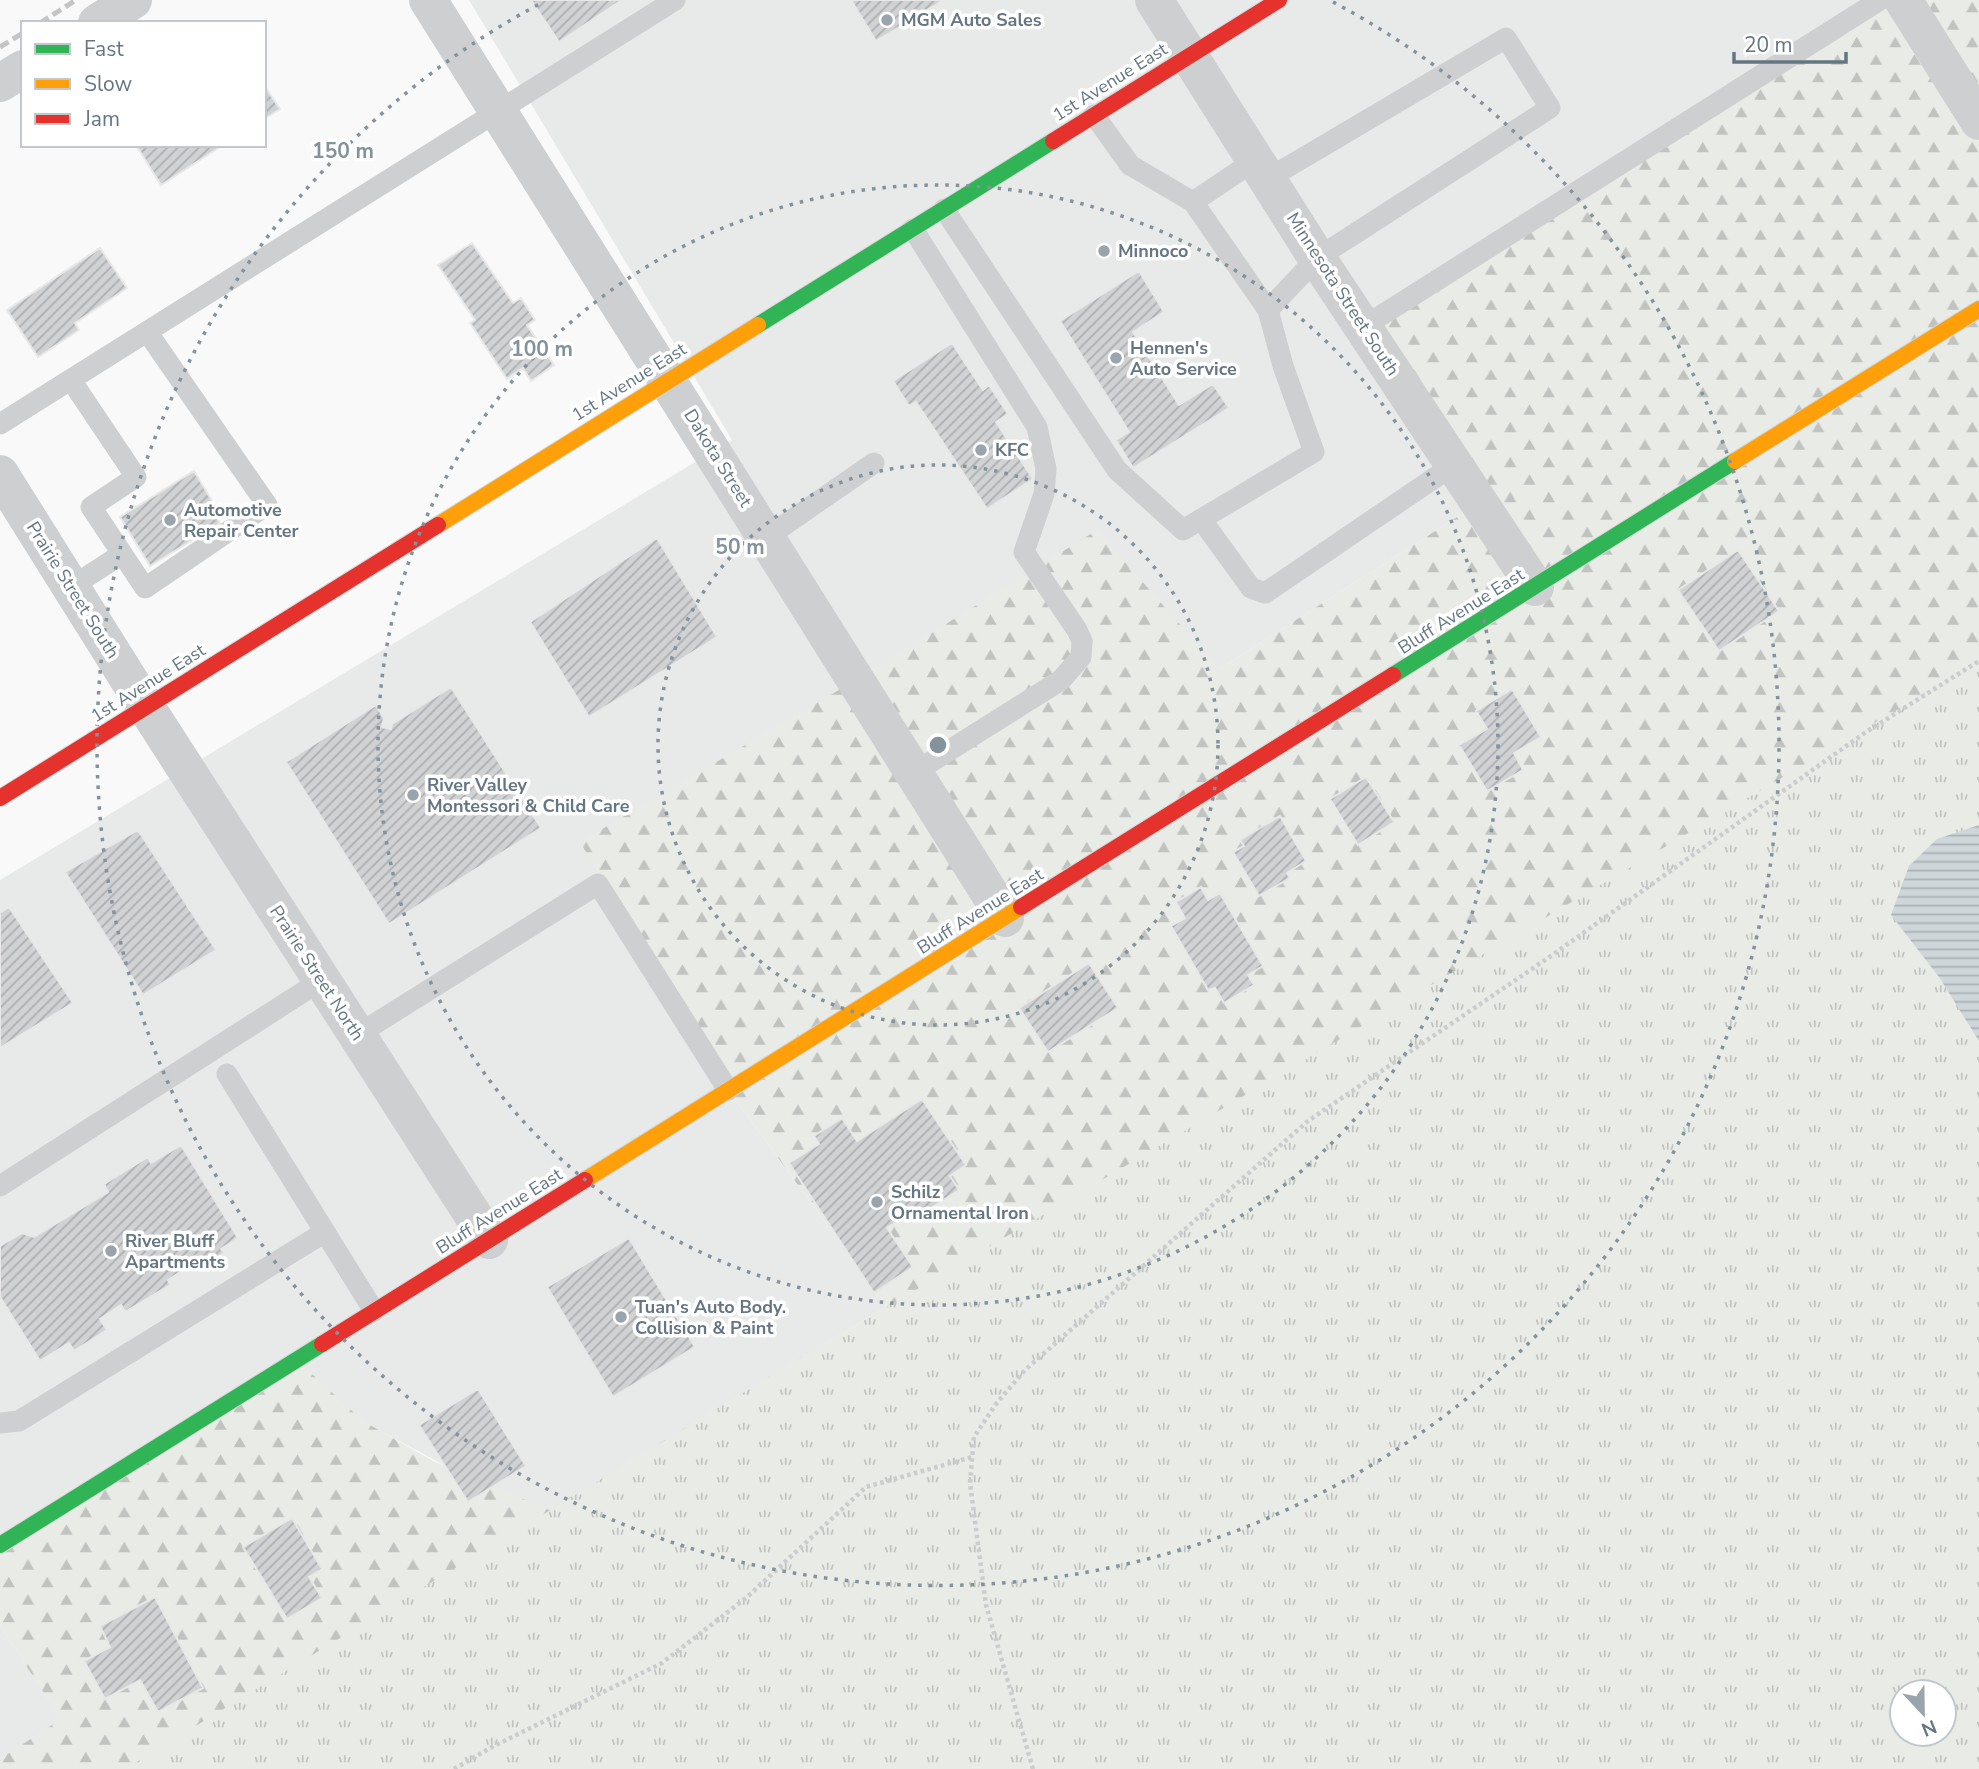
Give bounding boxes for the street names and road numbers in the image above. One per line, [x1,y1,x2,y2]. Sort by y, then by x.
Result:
street label: 1st Avenue East [1048,37,1172,127]
street label: Minnesota Street South [1281,208,1405,380]
street label: 1st Avenue East [567,337,691,427]
street label: Dakota Street [678,405,758,512]
street label: Prairie Street South [21,517,125,663]
street label: Bluff Avenue East [1393,562,1529,659]
street label: 1st Avenue East [86,638,210,728]
street label: Bluff Avenue East [912,862,1048,959]
street label: Prairie Street North [264,901,370,1045]
street label: Bluff Avenue East [431,1162,567,1259]

